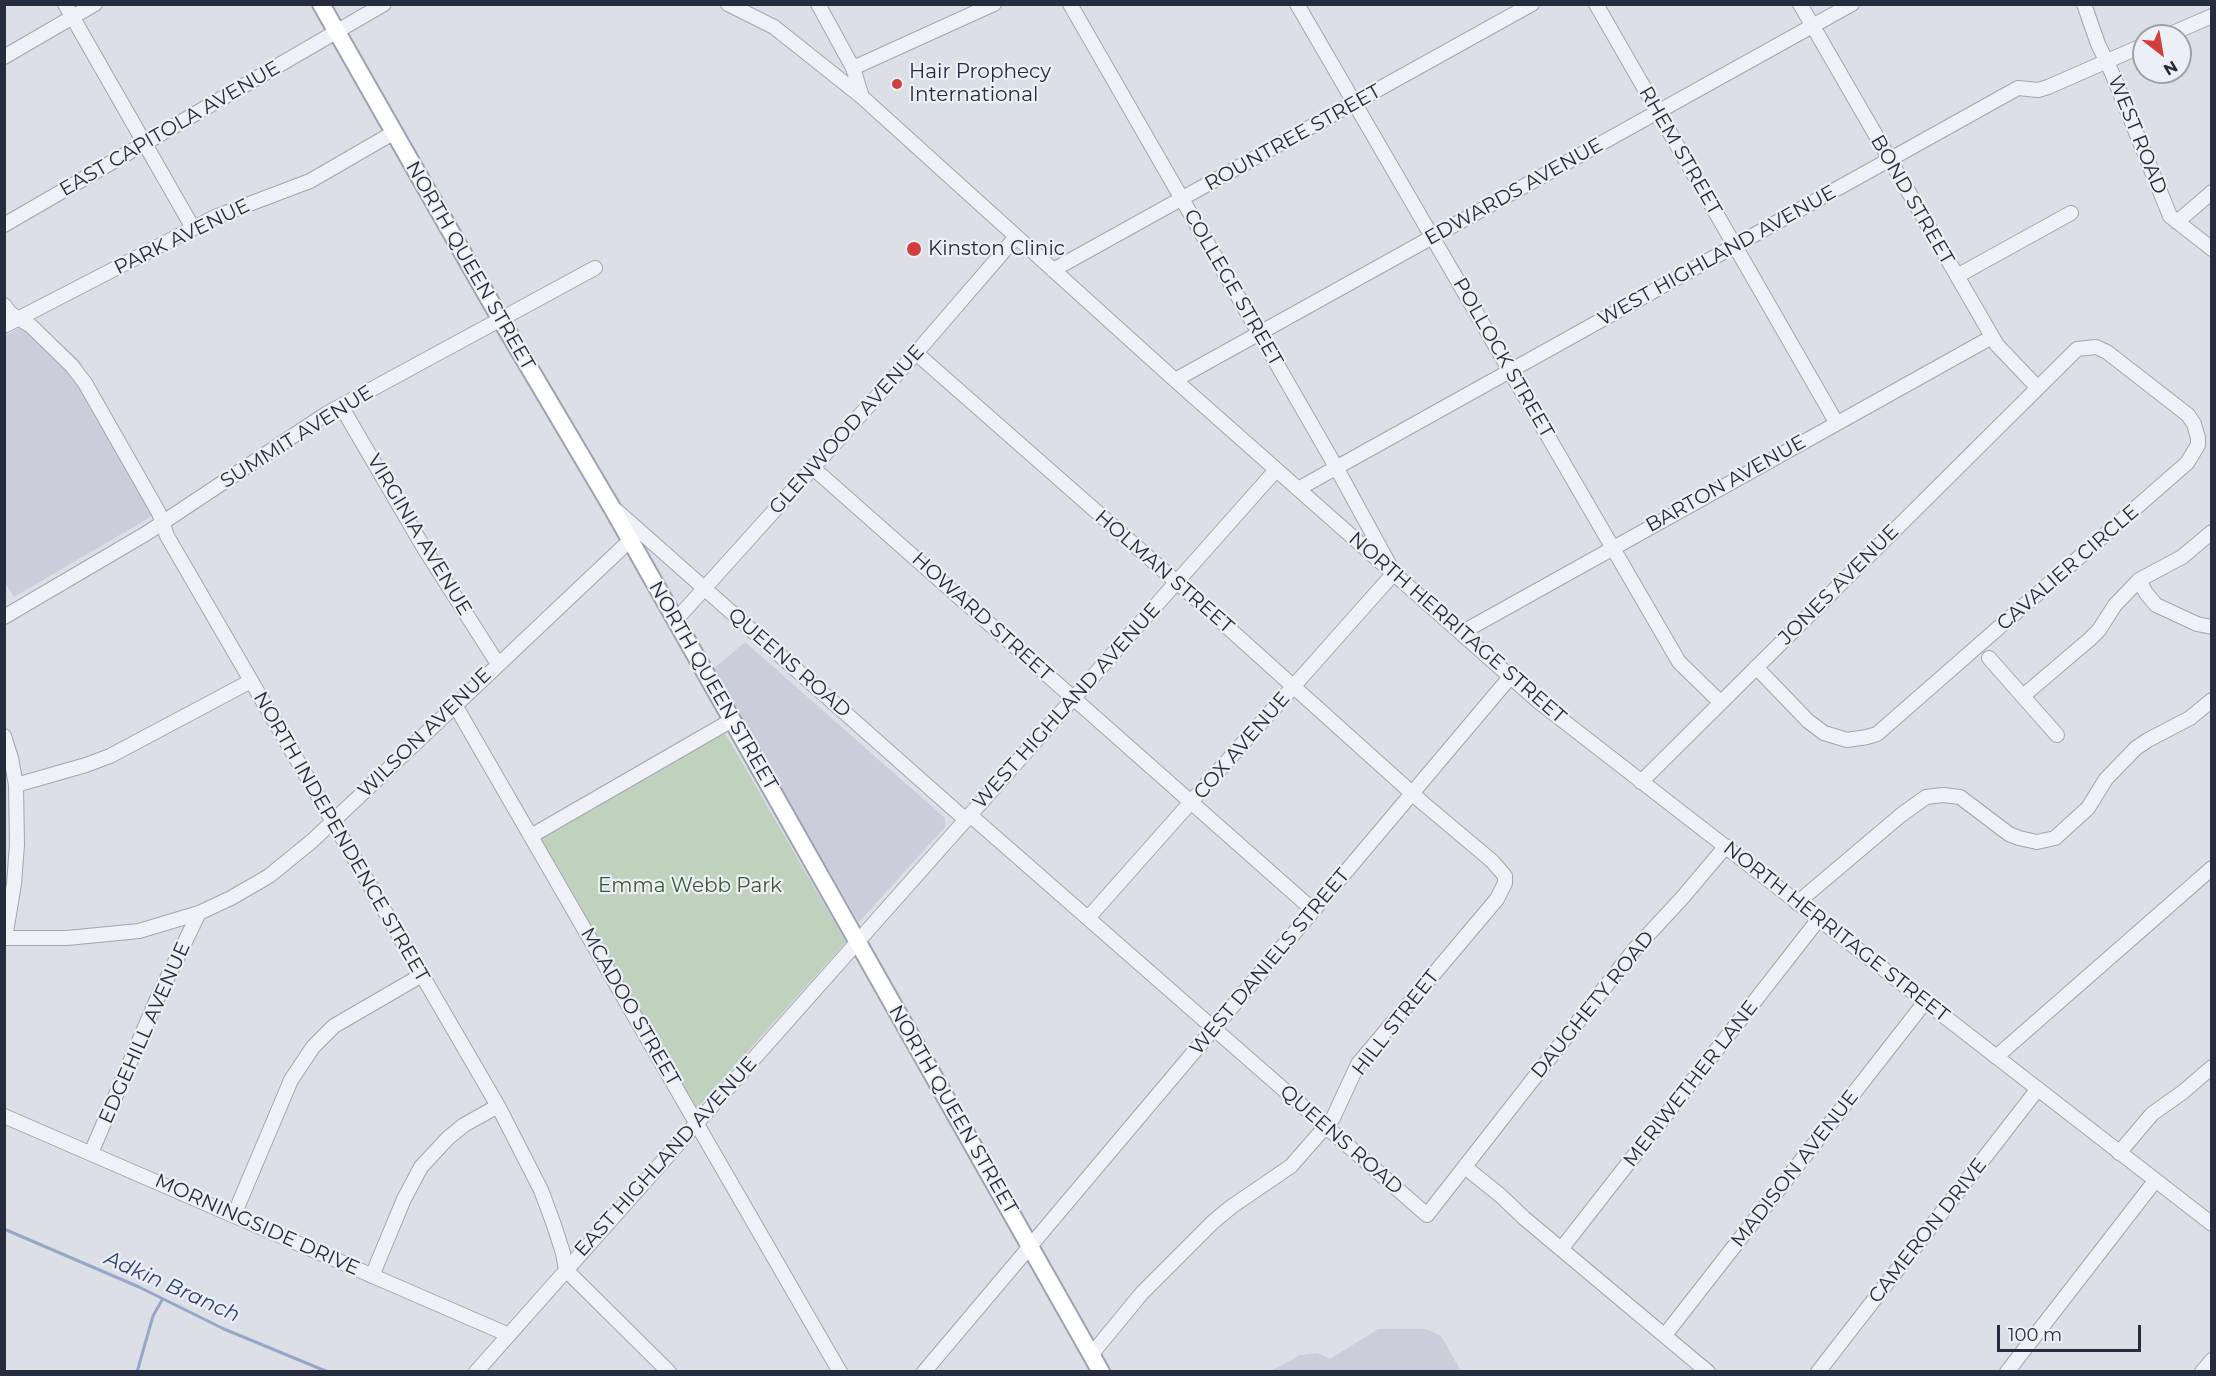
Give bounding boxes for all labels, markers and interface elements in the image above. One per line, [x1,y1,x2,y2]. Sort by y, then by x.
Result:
north arrow [2132,24,2192,84]
street label: EAST CAPITOLA AVENUE [56,56,284,202]
text: N [2160,57,2181,80]
place label: Hair Prophecy International [909,60,1051,107]
street label: WEST ROAD [2102,72,2172,198]
marker: Hair Prophecy International [890,77,904,91]
street label: ROUNTREE STREET [1201,80,1385,196]
street label: RHEM STREET [1633,82,1727,220]
street label: BOND STREET [1865,131,1959,269]
street label: EDWARDS AVENUE [1421,133,1607,251]
street label: NORTH QUEEN STREET [400,157,540,375]
street label: WEST HIGHLAND AVENUE [1594,180,1840,332]
street label: PARK AVENUE [110,194,254,280]
street label: COLLEGE STREET [1178,205,1288,371]
place label: Kinston Clinic [928,237,1065,261]
marker: Kinston Clinic [905,240,923,258]
street label: POLLOCK STREET [1447,274,1559,442]
street label: GLENWOOD AVENUE [765,340,929,520]
street label: SUMMIT AVENUE [216,380,378,494]
street label: BARTON AVENUE [1642,430,1810,538]
street label: VIRGINIA AVENUE [361,450,477,620]
street label: CAVALIER CIRCLE [1992,500,2144,636]
street label: HOLMAN STREET [1090,505,1238,639]
street label: JONES AVENUE [1774,520,1904,650]
street label: NORTH HERRITAGE STREET [1343,527,1571,729]
street label: HOWARD STREET [907,548,1057,686]
street label: NORTH QUEEN STREET [643,577,783,795]
street label: WEST HIGHLAND AVENUE [968,598,1166,814]
street label: QUEENS ROAD [723,603,855,723]
street label: WILSON AVENUE [353,663,497,803]
street label: NORTH INDEPENDENCE STREET [248,687,434,987]
street label: COX AVENUE [1189,687,1295,805]
street label: NORTH HERRITAGE STREET [1718,836,1954,1028]
street label: WEST DANIELS STREET [1185,864,1355,1060]
park label: Emma Webb Park [598,874,782,898]
street label: MCADOO STREET [575,924,685,1090]
street label: DAUGHETY ROAD [1526,927,1660,1083]
street label: EDGEHILL AVENUE [94,939,196,1127]
street label: HILL STREET [1347,965,1445,1081]
street label: MERIWETHER LANE [1619,996,1763,1172]
street label: NORTH QUEEN STREET [883,1001,1023,1219]
street label: EAST HIGHLAND AVENUE [570,1052,762,1262]
street label: QUEENS ROAD [1275,1080,1407,1200]
street label: MADISON AVENUE [1726,1086,1864,1252]
street label: CAMERON DRIVE [1864,1154,1992,1308]
street label: MORNINGSIDE DRIVE [151,1169,363,1281]
water label: Adkin Branch [101,1246,243,1328]
scale bar [2000,1313,2144,1351]
text: 100 m [2008,1324,2062,1346]

